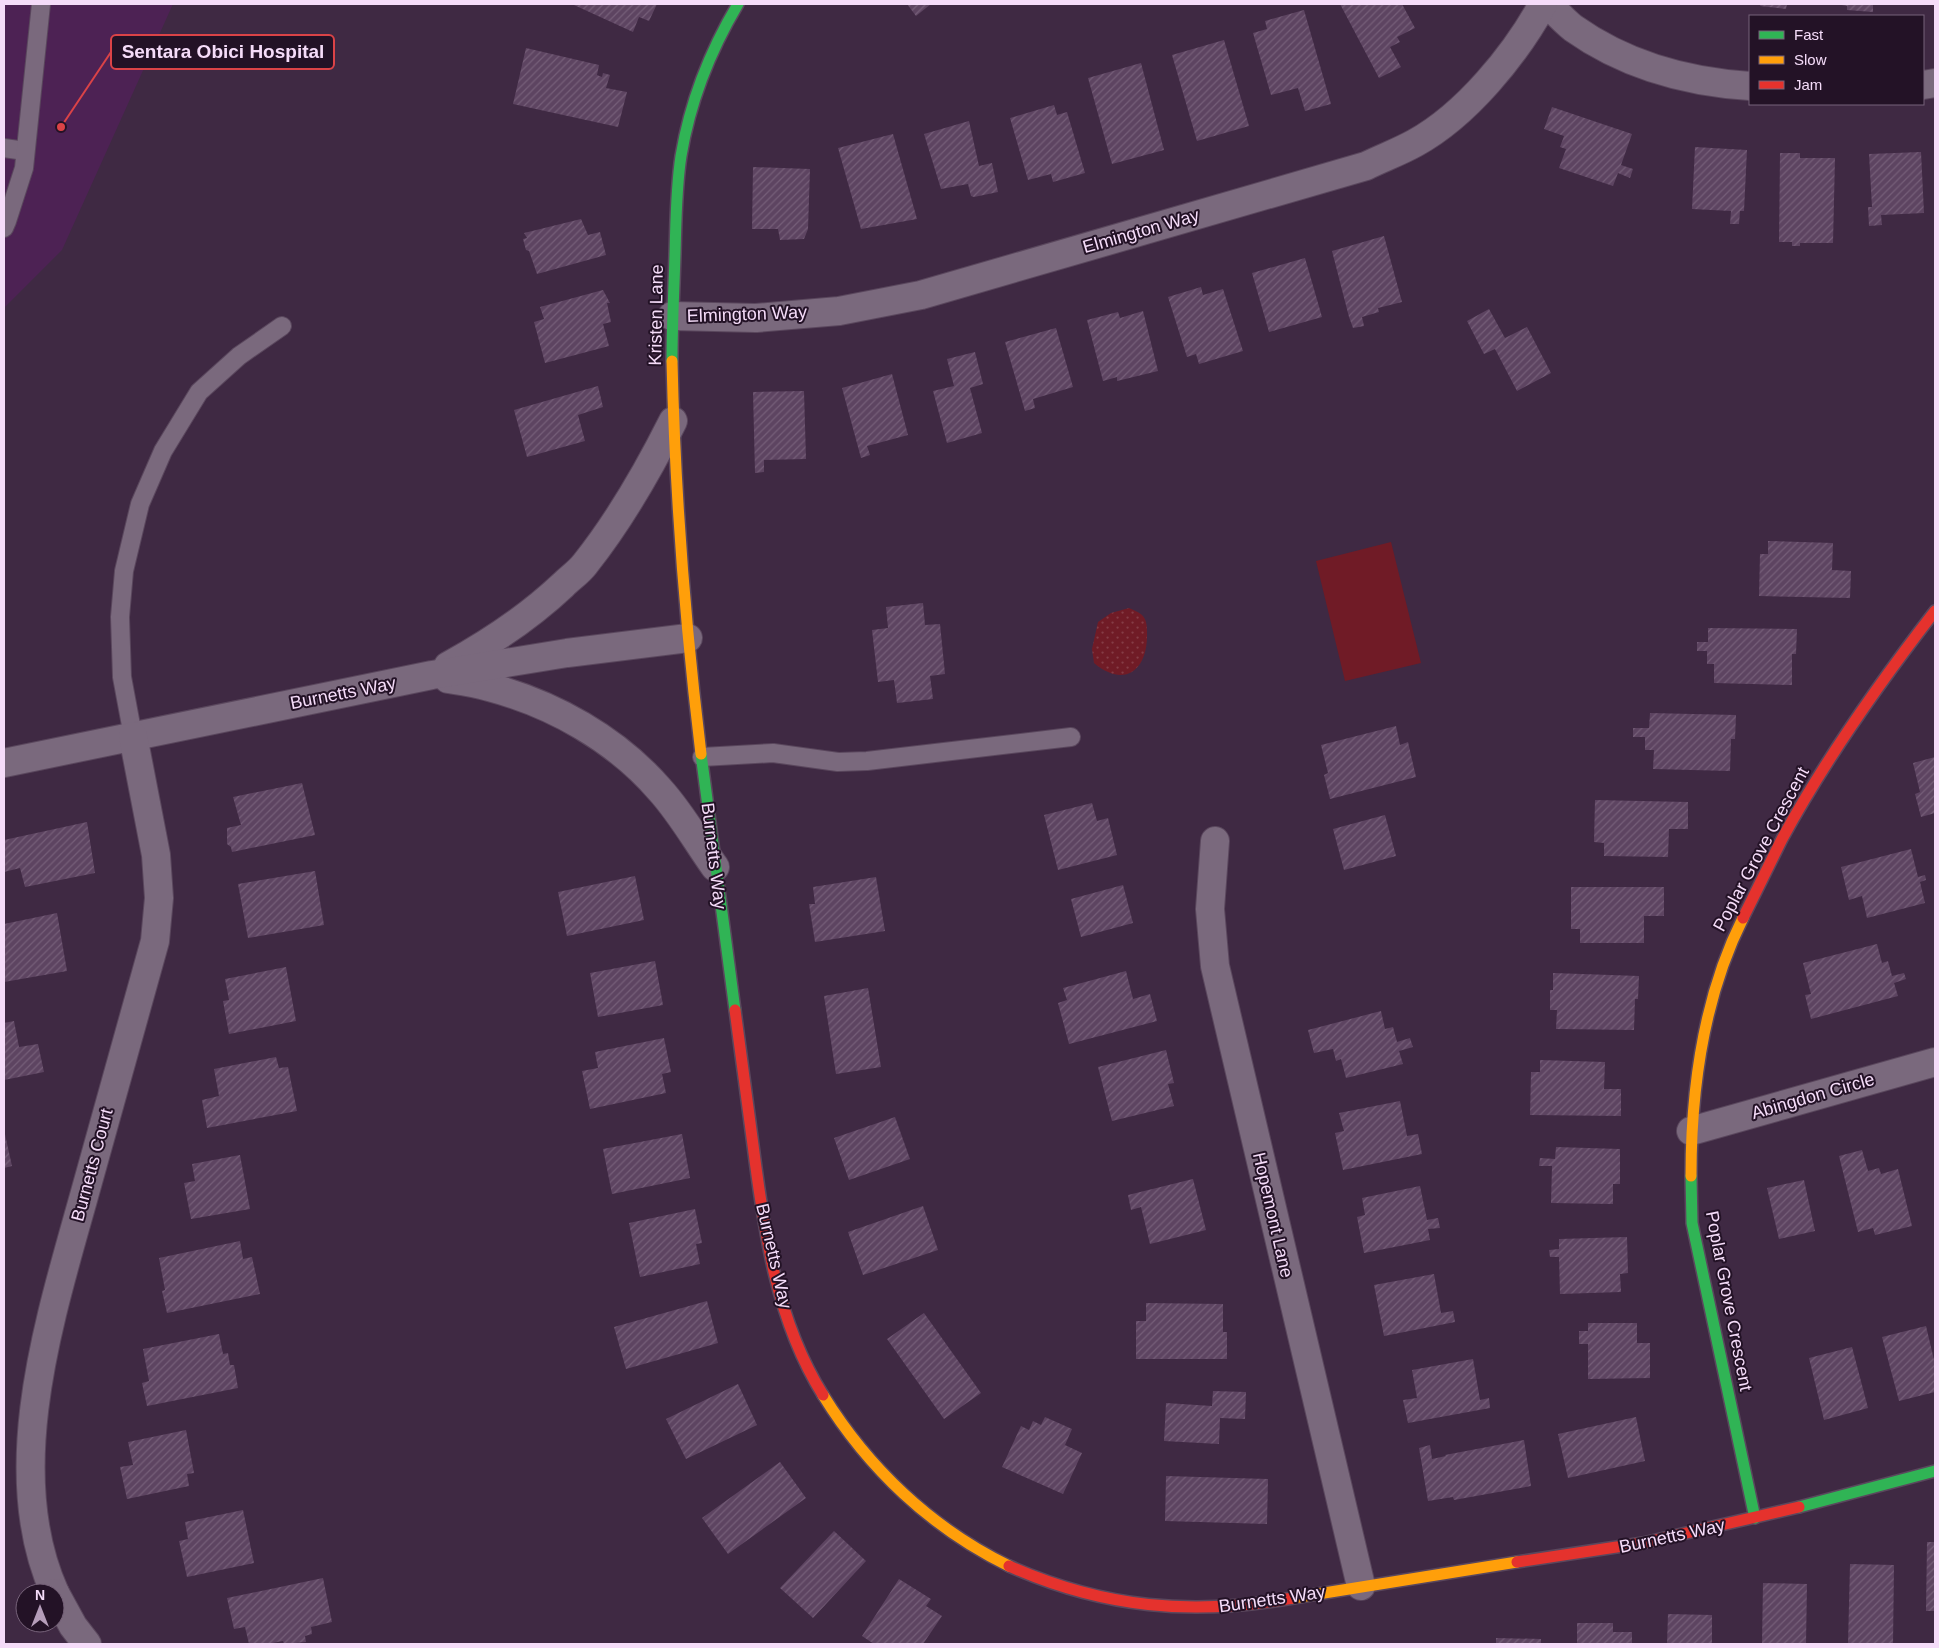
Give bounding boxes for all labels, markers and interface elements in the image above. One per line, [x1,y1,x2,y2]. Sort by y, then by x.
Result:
legend [1749,15,1924,105]
text: Fast [1794,26,1824,43]
callout: Sentara Obici Hospital [111,35,334,69]
text: Sentara Obici Hospital [122,41,324,62]
text: Slow [1794,51,1827,68]
text: Jam [1794,76,1822,93]
street label: Elmington Way [1080,205,1202,257]
street label: Kristen Lane [645,264,667,366]
street label: Elmington Way [687,302,807,326]
street label: Burnetts Way [288,673,398,713]
street label: Poplar Grove Crescent [1709,763,1813,935]
street label: Burnetts Way [698,801,730,911]
street label: Abingdon Circle [1749,1069,1877,1123]
street label: Burnetts Court [67,1106,117,1224]
street label: Hopemont Lane [1249,1150,1297,1280]
street label: Burnetts Way [752,1201,796,1311]
street label: Poplar Grove Crescent [1702,1209,1756,1393]
street label: Burnetts Way [1617,1515,1727,1557]
street label: Burnetts Way [1217,1582,1327,1616]
north arrow [15,1583,65,1633]
text: N [35,1587,45,1603]

